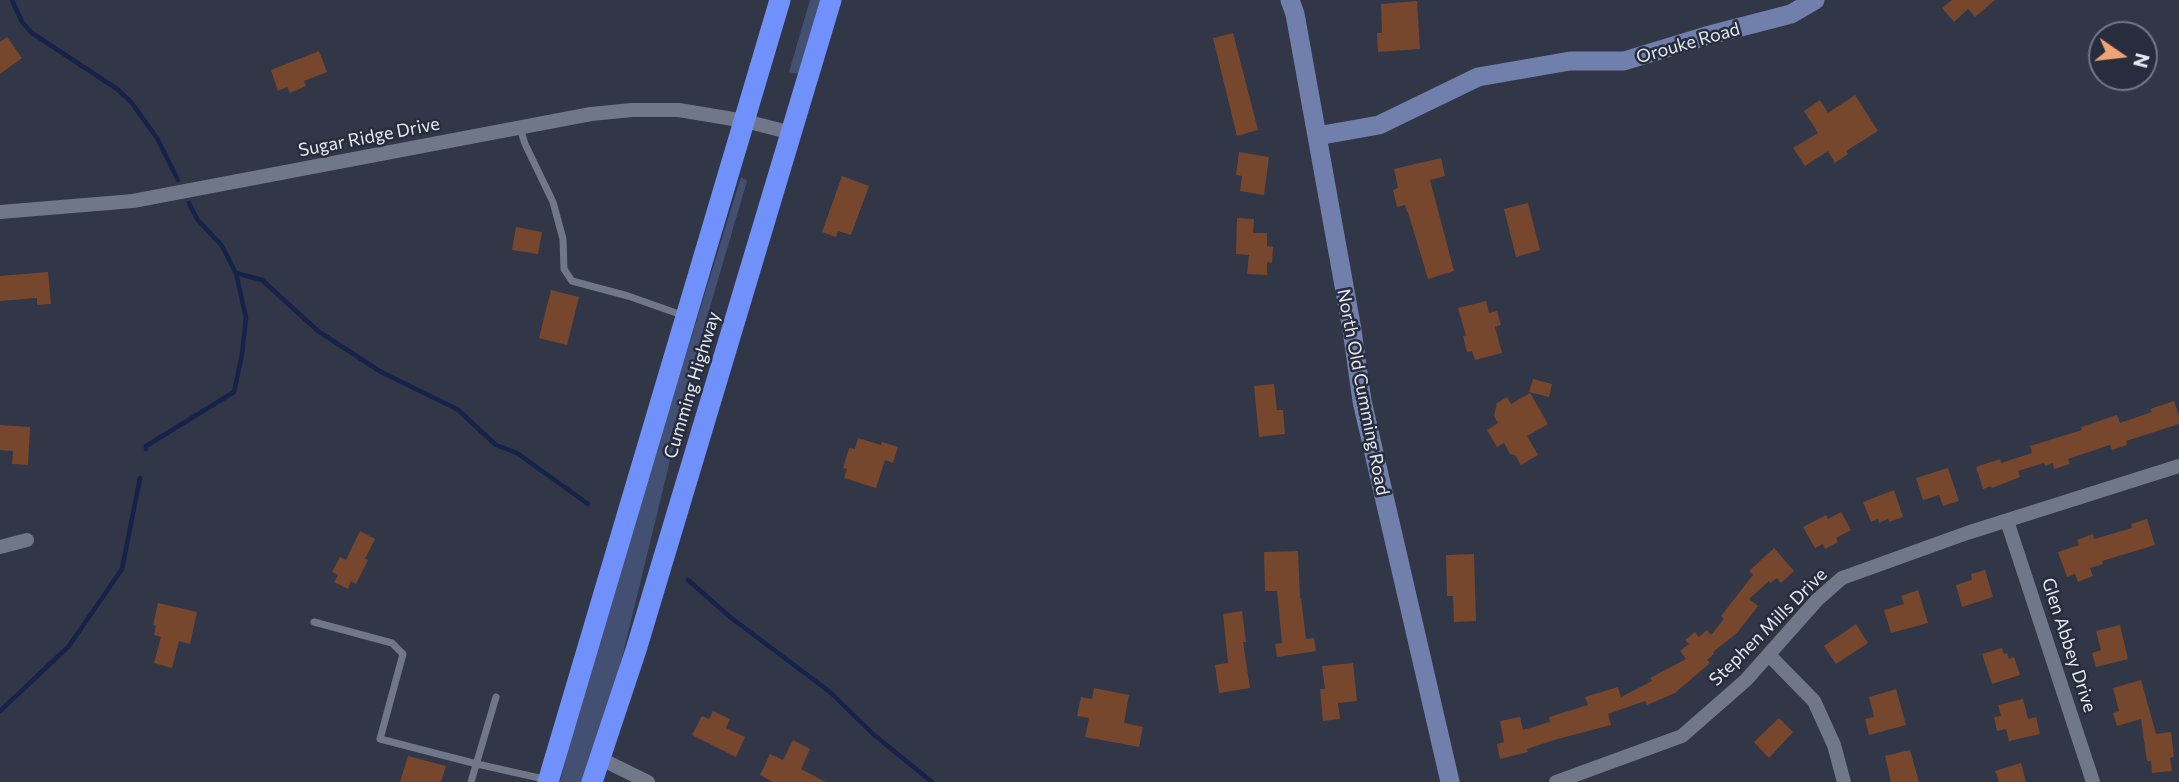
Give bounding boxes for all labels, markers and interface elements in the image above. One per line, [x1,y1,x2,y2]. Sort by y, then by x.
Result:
street label: Orouke Road [1634,18,1742,68]
north arrow [2088,21,2158,91]
text: N [2129,51,2155,70]
street label: Sugar Ridge Drive [297,113,441,161]
street label: North Old Cumming Road [1332,287,1394,497]
street label: Cumming Highway [659,309,725,461]
street label: Stephen Mills Drive [1705,564,1831,690]
street label: Glen Abbey Drive [2037,575,2101,715]

